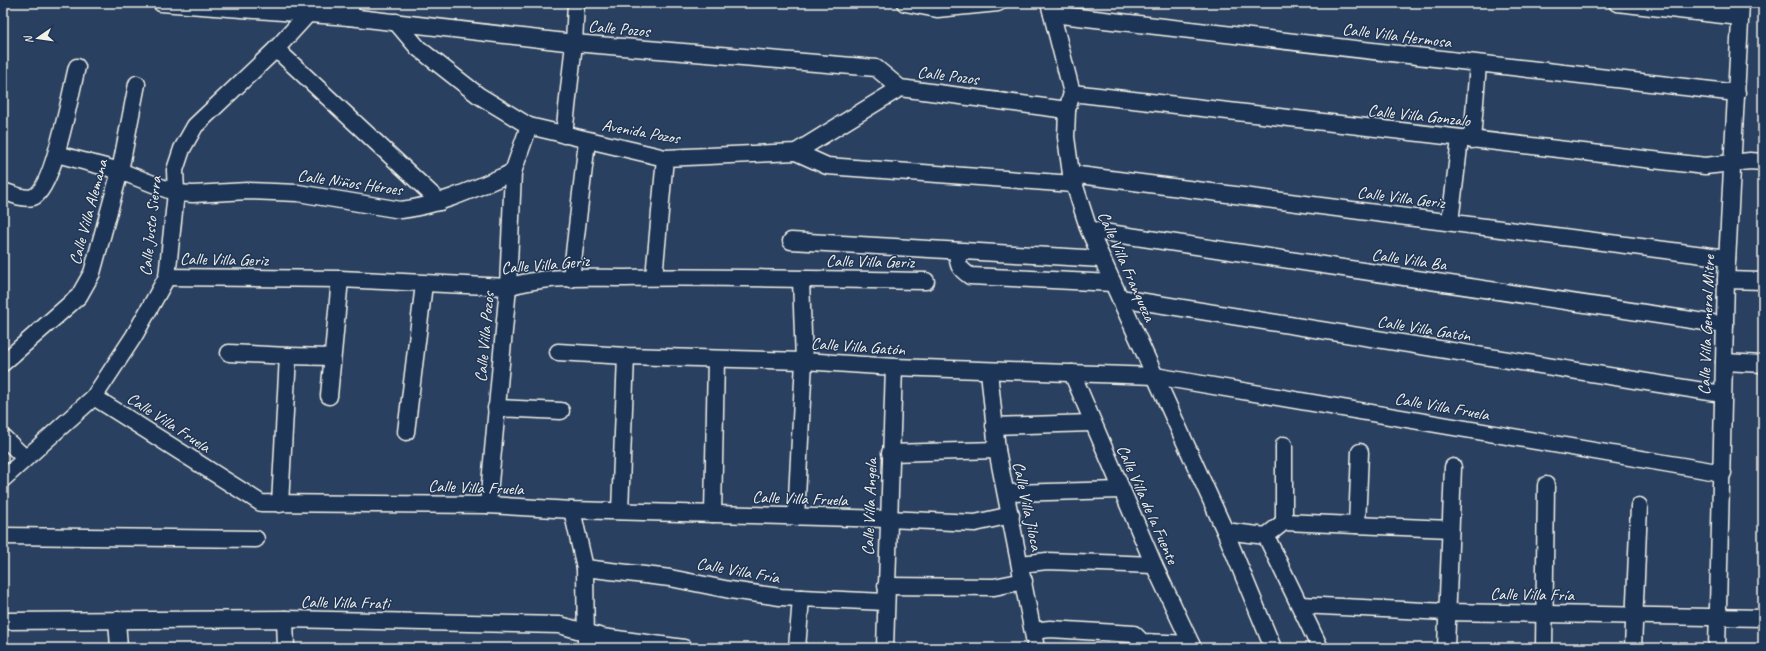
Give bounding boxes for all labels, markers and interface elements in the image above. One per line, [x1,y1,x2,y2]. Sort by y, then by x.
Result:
street label: Calle Pozos [587,15,653,42]
north arrow [18,18,58,58]
street label: Calle Villa Hermosa [1341,18,1454,53]
text: N [20,33,36,45]
street label: Calle Pozos [916,61,982,90]
street label: Calle Villa Gonzalo [1367,100,1472,131]
street label: Avenida Pozos [600,114,683,149]
street label: Calle Villa Alemana [64,156,113,267]
street label: Calle Niños Héroes [296,165,405,200]
street label: Calle Justo Sierra [135,174,166,277]
street label: Calle Villa Geriz [1356,182,1448,213]
street label: Calle Villa Franqueza [1093,208,1161,326]
street label: Calle Villa Ba [1370,244,1449,275]
street label: Calle Villa Geriz [180,248,270,271]
street label: Calle Villa Geriz [500,250,592,279]
street label: Calle Villa Geriz [826,250,916,273]
street label: Calle Villa General Mitre [1694,253,1719,395]
street label: Calle Villa Pozos [470,289,499,383]
street label: Calle Villa Gatón [1376,311,1473,346]
street label: Calle Villa Gatón [810,333,907,360]
street label: Calle Villa Fruela [123,388,216,458]
street label: Calle Villa Fruela [1393,388,1492,425]
street label: Calle Villa de la Fuente [1112,441,1184,568]
street label: Calle Villa Angela [857,456,882,556]
street label: Calle Villa Jiloca [1008,460,1048,554]
street label: Calle Villa Fruela [428,475,526,500]
street label: Calle Villa Fruela [752,486,850,511]
street label: Calle Villa Fría [695,553,783,588]
street label: Calle Villa Fría [1490,583,1576,606]
street label: Calle Villa Frati [300,591,392,614]

